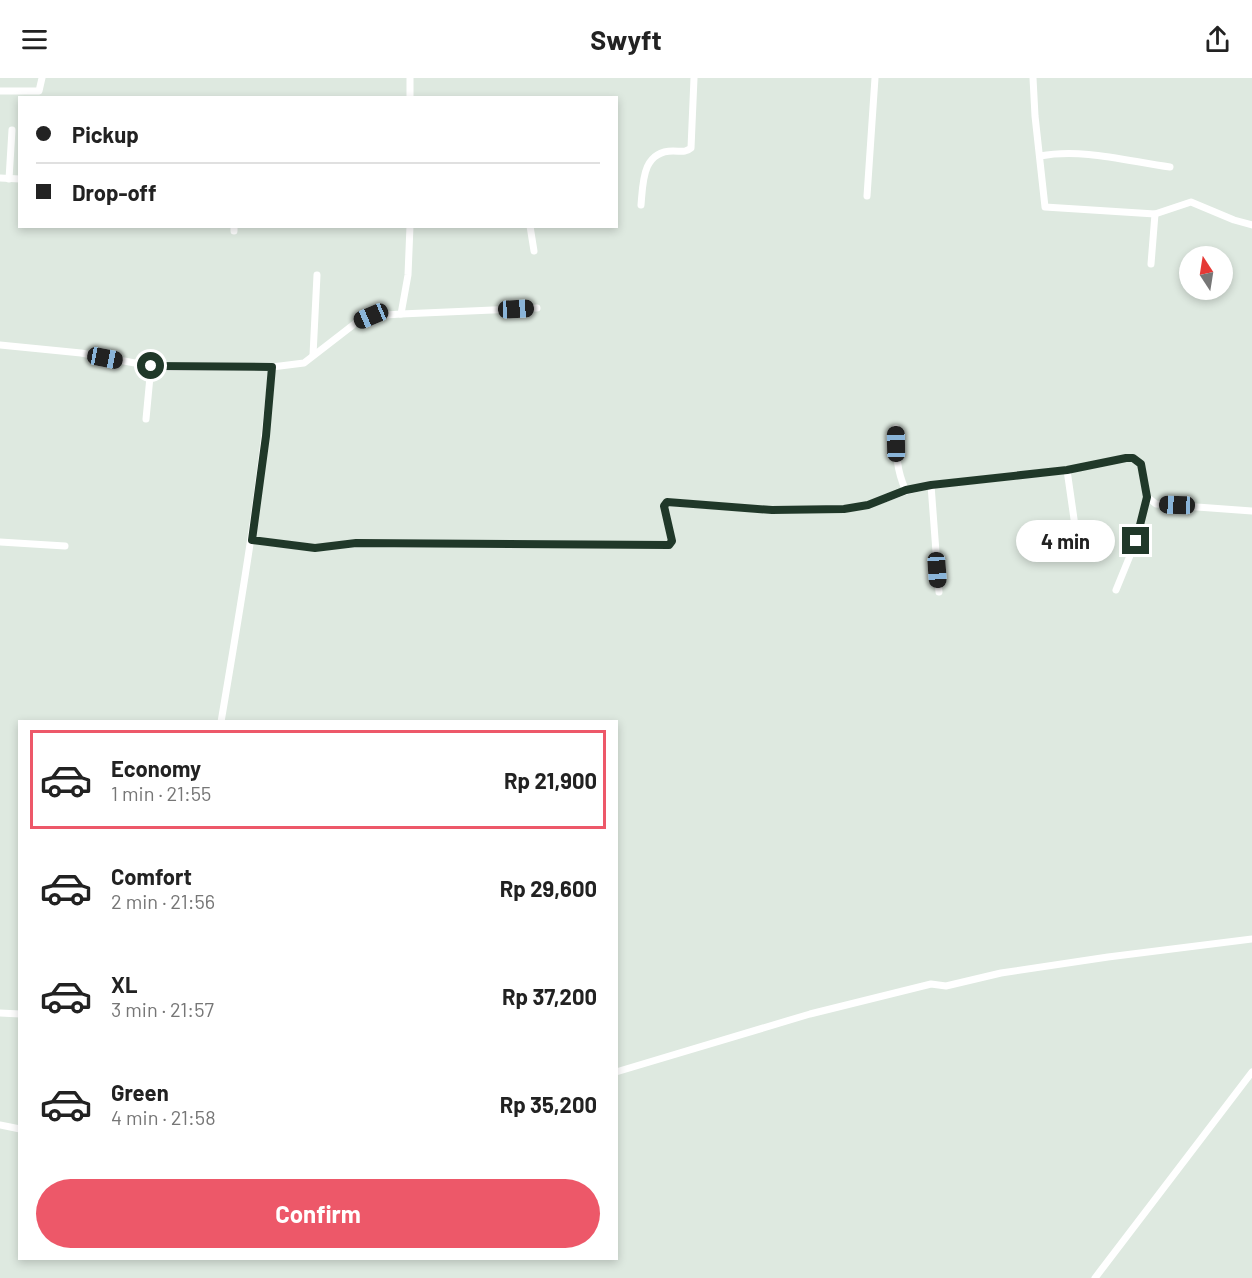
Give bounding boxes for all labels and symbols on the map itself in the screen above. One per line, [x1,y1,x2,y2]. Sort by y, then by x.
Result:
north arrow [1179,246,1233,300]
car [498,299,534,319]
car [351,301,391,331]
car [86,346,124,370]
route start [137,352,164,379]
car [887,426,905,462]
car [1159,495,1195,515]
callout: 4 min [1016,520,1115,562]
route end [1122,527,1149,554]
car [927,551,947,589]

